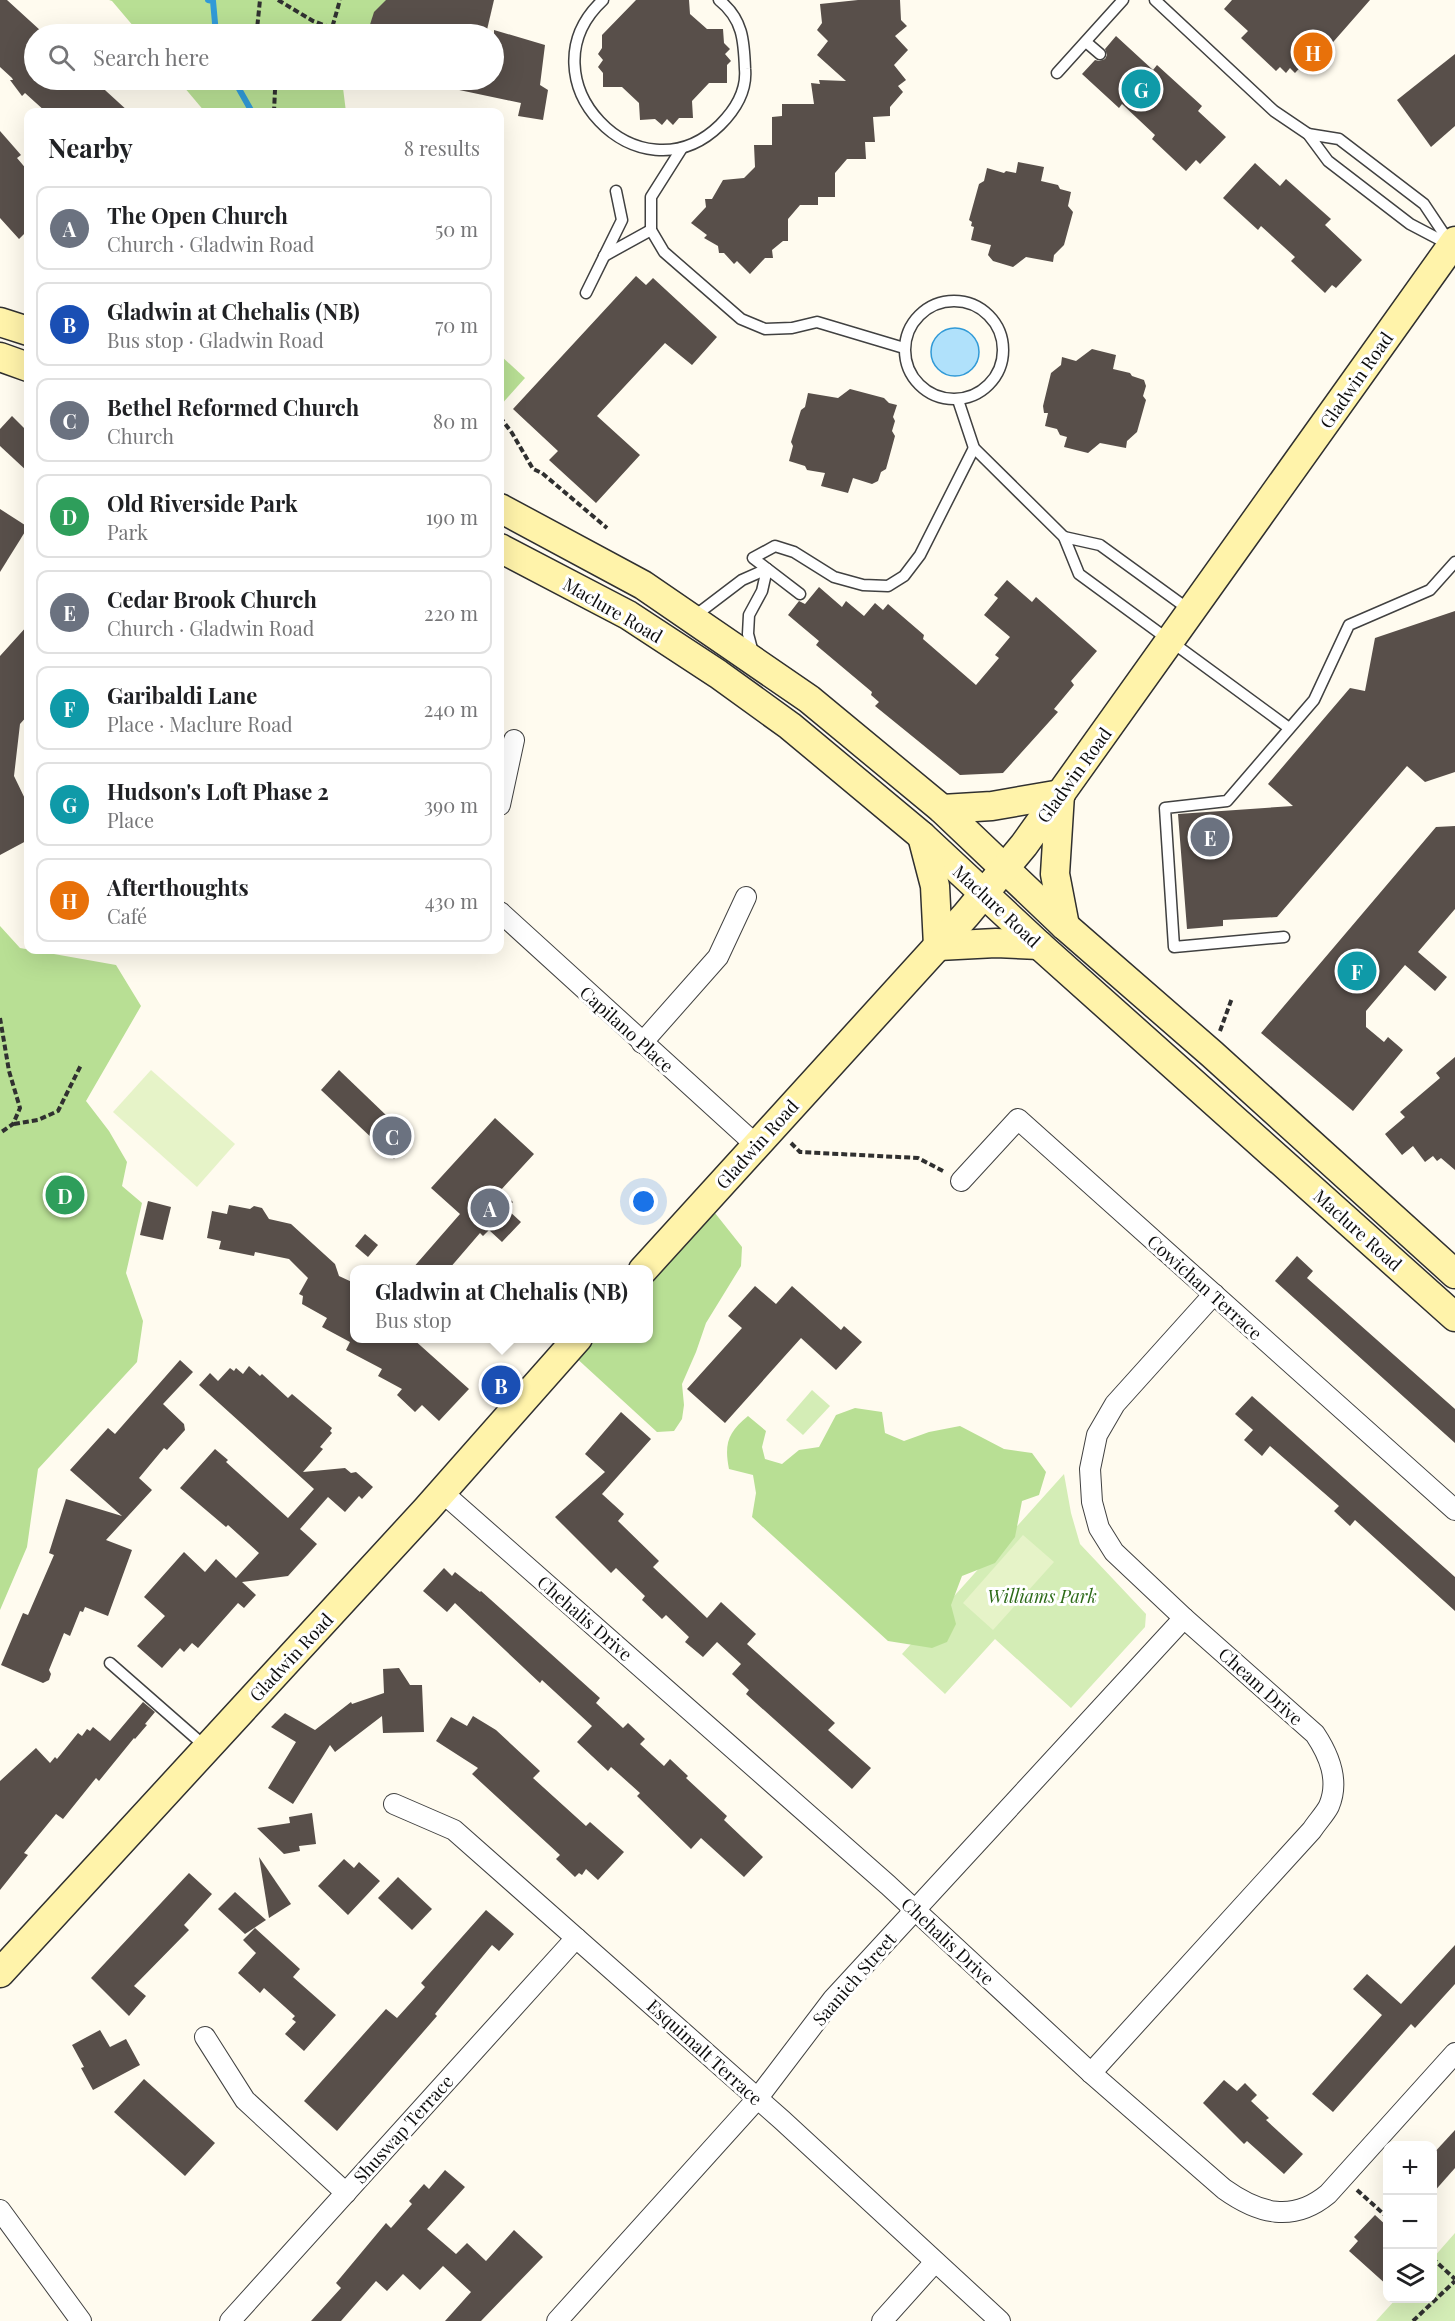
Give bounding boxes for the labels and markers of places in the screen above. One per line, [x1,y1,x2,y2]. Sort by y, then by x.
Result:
pin: H [1294,29,1332,74]
pin: G [1122,66,1160,112]
pin: E [1190,814,1230,860]
pin: F [1338,948,1376,994]
pin: C [372,1114,412,1158]
pin: D [46,1172,84,1218]
pin: A [470,1186,510,1230]
pin: B [482,1362,520,1408]

